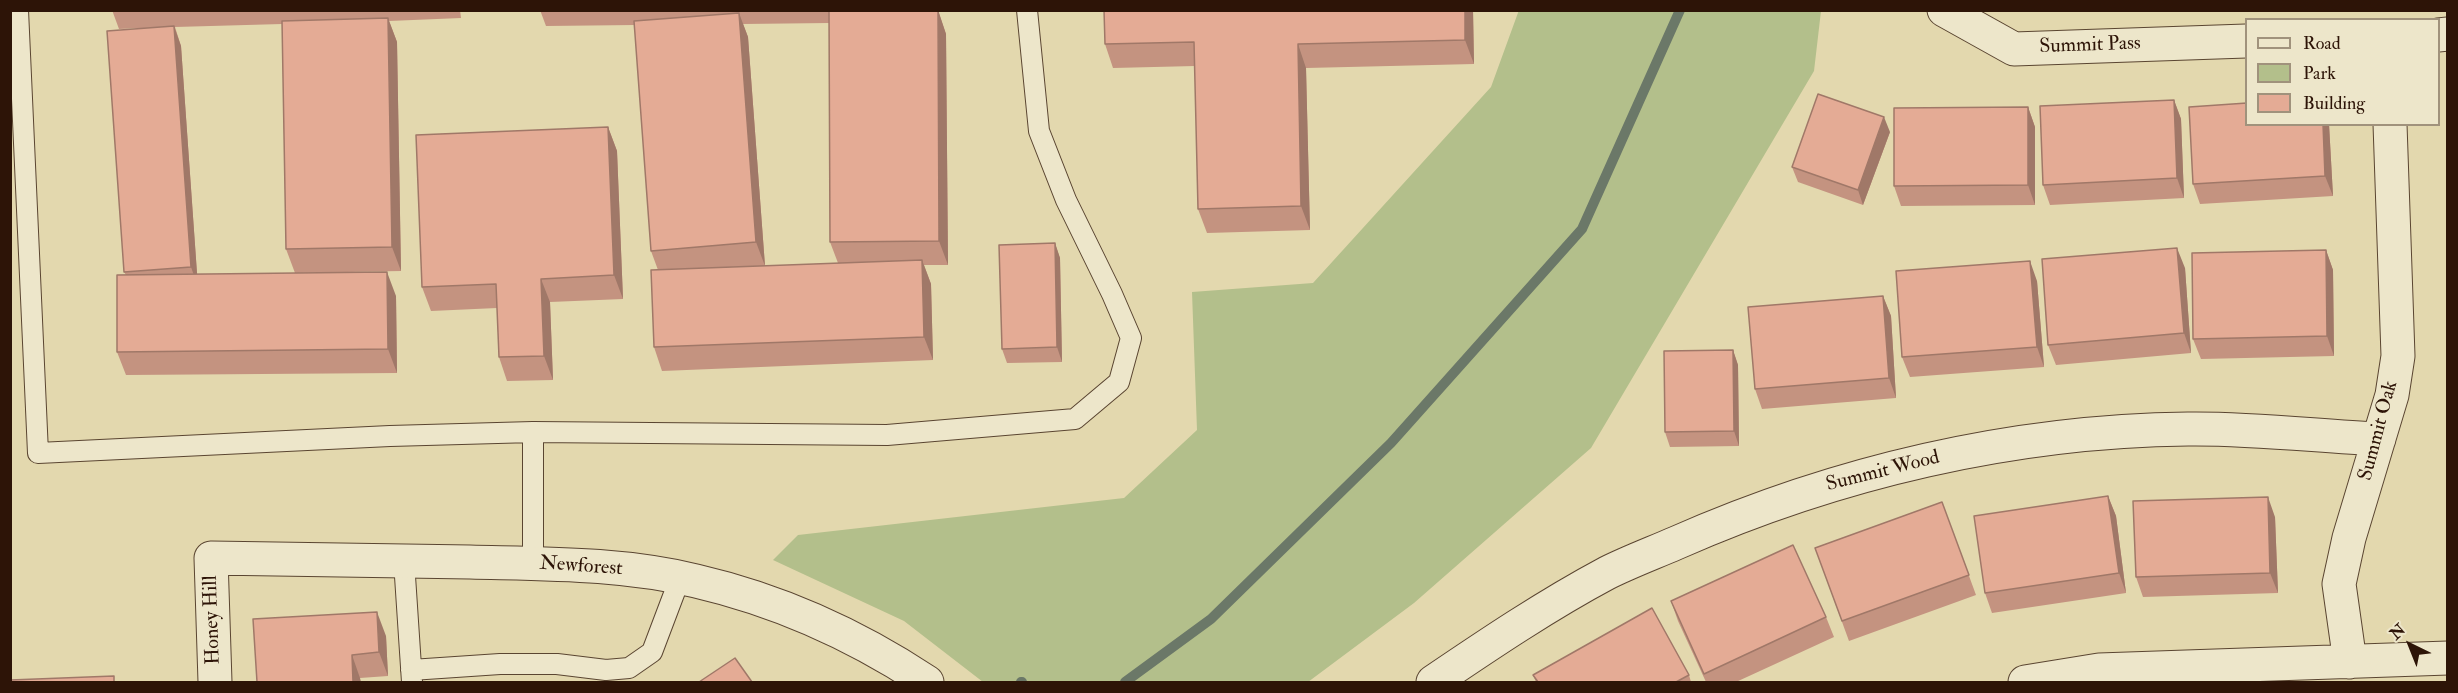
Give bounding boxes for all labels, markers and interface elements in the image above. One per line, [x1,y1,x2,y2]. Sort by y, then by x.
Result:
legend [2245,18,2440,126]
street label: Summit Pass [2039,32,2141,60]
text: Road [2303,32,2341,55]
text: Park [2303,62,2336,85]
text: Building [2303,92,2365,115]
street label: Summit Oak [2354,378,2404,484]
street label: Summit Wood [1824,446,1942,498]
street label: Newforest [539,552,623,582]
street label: Honey Hill [199,575,227,665]
north arrow [2380,615,2440,675]
text: N [2386,620,2410,644]

